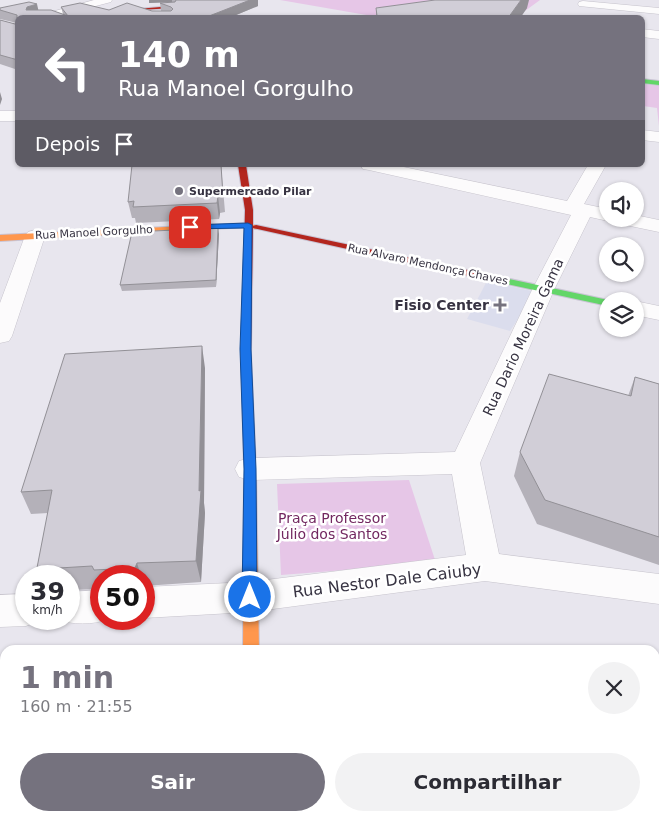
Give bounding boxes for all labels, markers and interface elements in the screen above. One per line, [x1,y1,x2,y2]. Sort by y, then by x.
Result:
icon: left [35,35,100,100]
text: 140 m [118,35,240,75]
text: Rua Manoel Gorgulho [118,76,354,101]
icon: arrive [110,130,138,158]
text: Depois [35,133,100,155]
map controls [599,182,644,337]
button: sound [599,182,644,227]
marker: Supermercado Pilar [173,185,185,197]
place label: Supermercado Pilar [189,185,312,198]
pin [169,206,211,248]
icon: arrive [176,213,204,241]
street label: Rua Manoel Gorgulho [35,223,154,242]
button: search [599,237,644,282]
street label: Rua Alvaro Mendonça Chaves [347,241,509,288]
street label: Rua Dario Moreira Gama [479,256,567,418]
button: layers [599,292,644,337]
place label: Fisio Center [394,297,489,313]
marker: Fisio Center [493,298,507,312]
park label: Praça Professor Júlio dos Santos [276,510,387,542]
street label: Rua Nestor Dale Caiuby [292,559,483,602]
speed limit sign: 50 [90,565,155,630]
position arrow [223,570,275,622]
text: 39 [30,577,65,606]
text: km/h [32,603,63,617]
text: 1 min [20,660,114,695]
button: close [588,662,640,714]
text: 160 m · 21:55 [20,697,133,716]
button: Sair [20,753,325,811]
button: Compartilhar [335,753,640,811]

